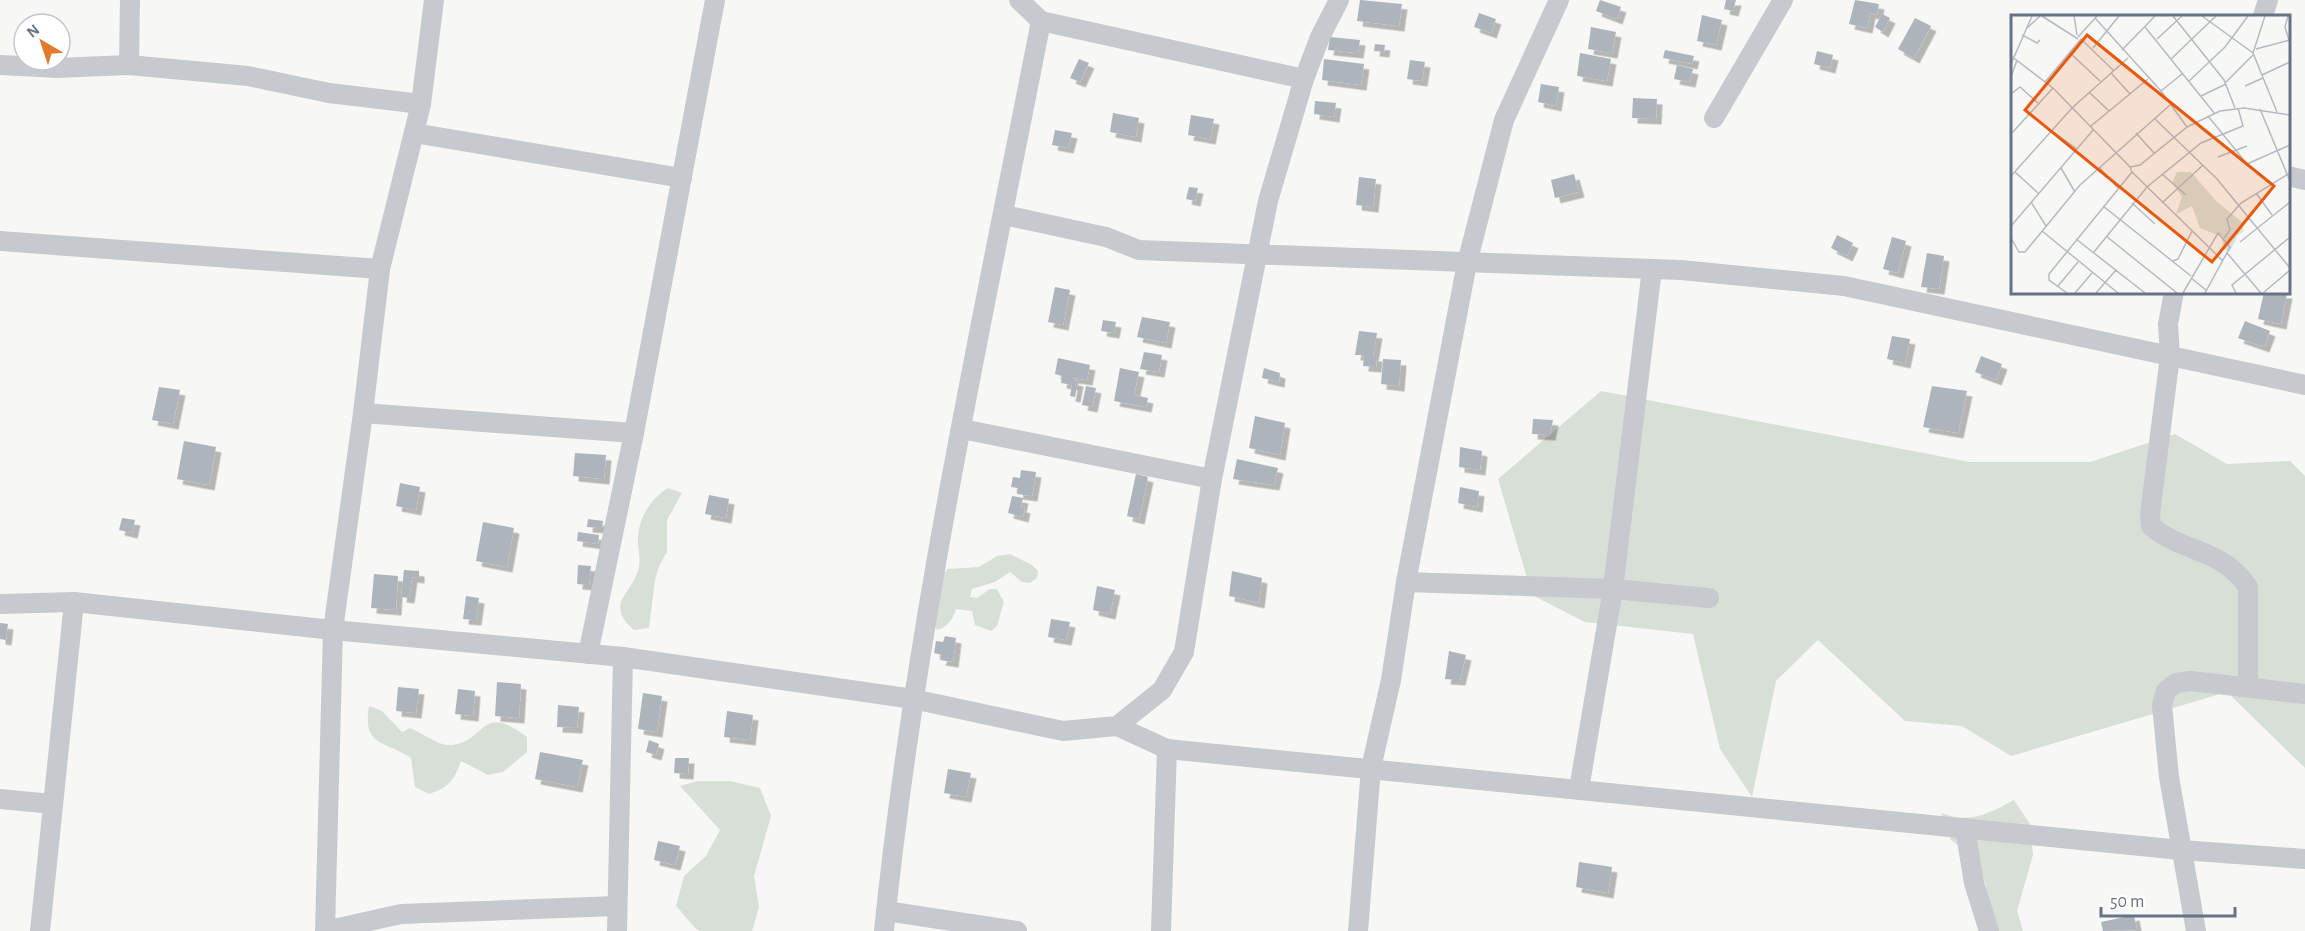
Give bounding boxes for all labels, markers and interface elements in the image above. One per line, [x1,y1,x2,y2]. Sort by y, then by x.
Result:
north arrow [12,12,72,72]
inset map [2011,15,2290,294]
text: N [24,21,43,41]
scale bar [2101,880,2234,918]
text: 50 m [2110,893,2144,911]

